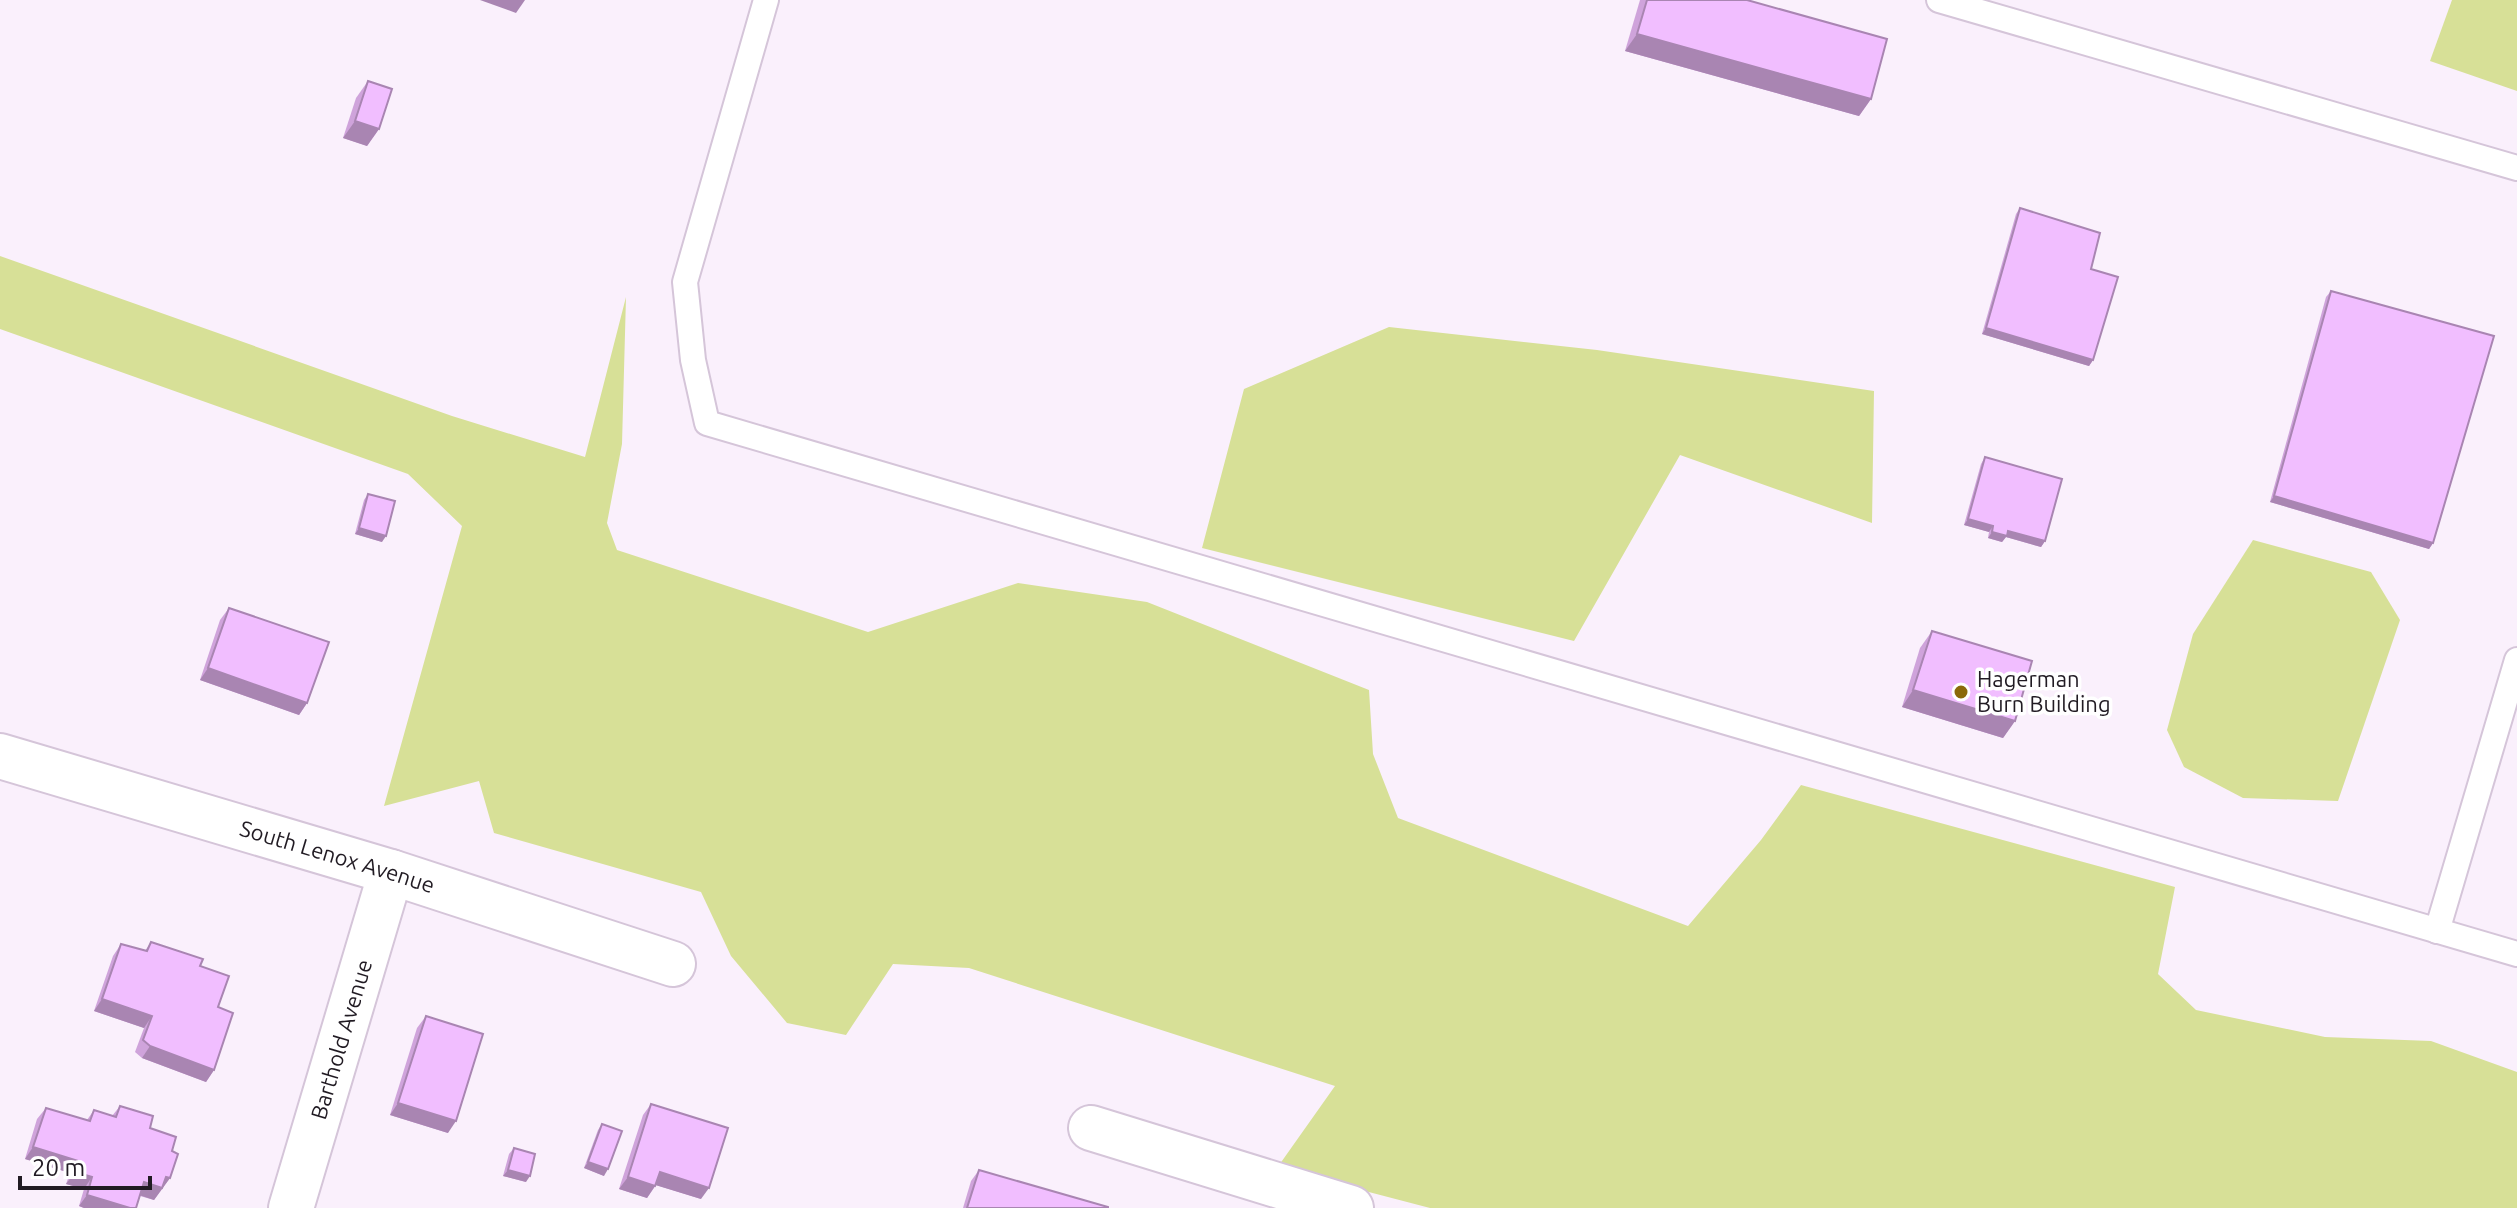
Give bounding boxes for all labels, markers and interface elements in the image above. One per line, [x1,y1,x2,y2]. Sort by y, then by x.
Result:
place label: Hagerman Burn Building [1977,666,2111,716]
marker: Hagerman Burn Building [1952,683,1970,701]
street label: South Lenox Avenue [237,815,438,897]
street label: Barthold Avenue [305,956,376,1122]
scale bar [20,1140,150,1190]
text: 20 m [32,1154,85,1181]

